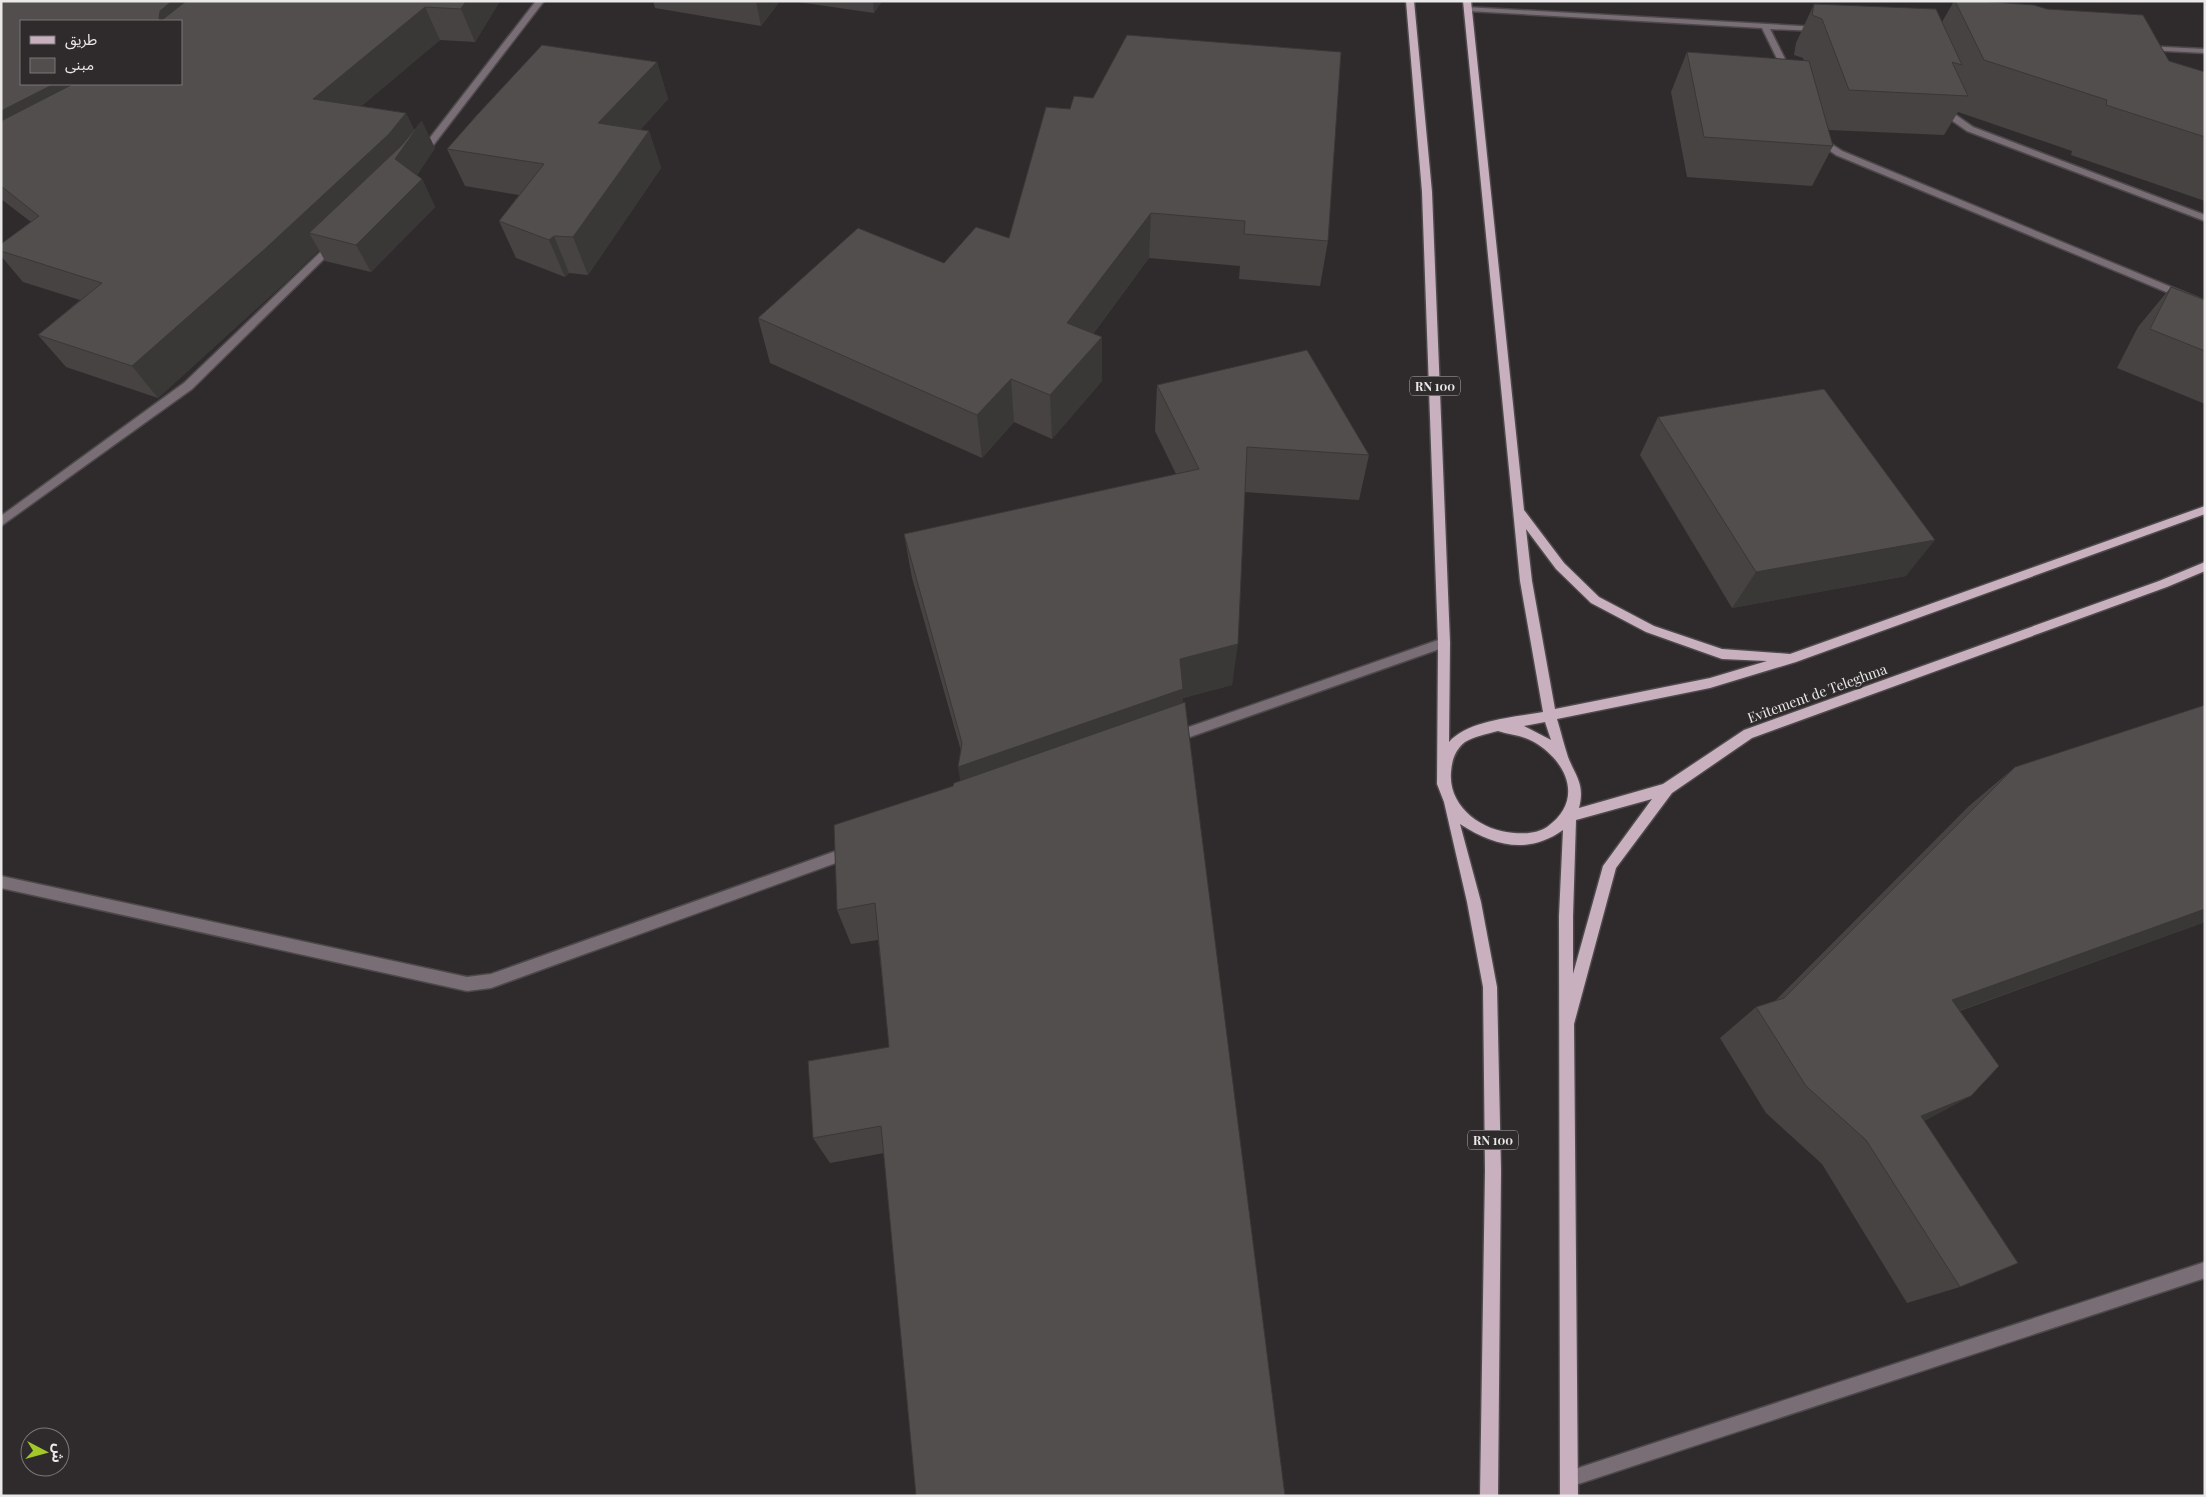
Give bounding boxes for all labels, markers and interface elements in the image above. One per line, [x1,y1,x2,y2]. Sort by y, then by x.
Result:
legend [20,20,182,85]
text: طريق [65,29,97,50]
text: مبنى [65,54,94,74]
road number: RN 100 [1410,376,1460,396]
street label: Evitement de Teleghma [1745,659,1889,727]
road number: RN 100 [1468,1130,1518,1150]
north arrow [20,1427,70,1477]
text: ش [48,1443,69,1464]

